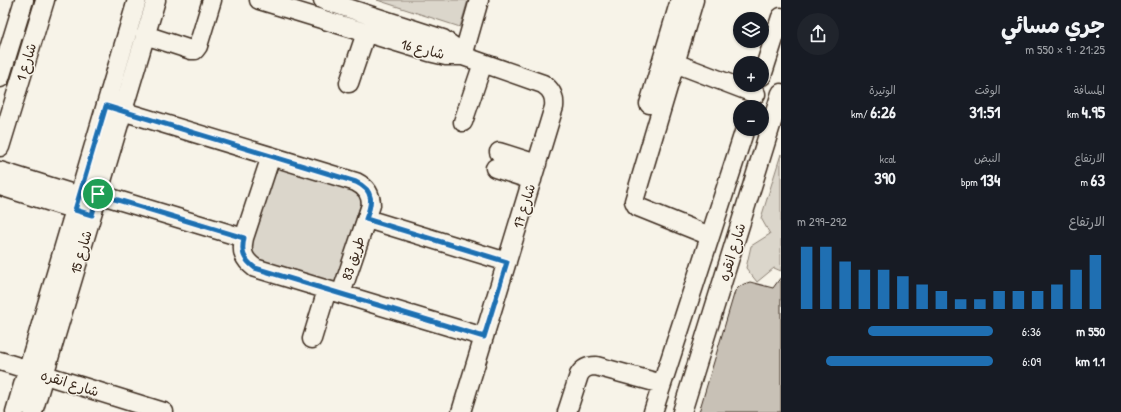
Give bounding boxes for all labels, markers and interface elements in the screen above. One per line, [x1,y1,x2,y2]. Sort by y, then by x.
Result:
text: جري مسائي [1001,10,1105,40]
map controls [733,12,769,136]
button: layers [733,12,769,48]
button: share [797,13,839,55]
street label: شارع 16 [399,34,447,64]
text: 21:25 · 9 × 550 m [1025,40,1105,58]
street label: شارع 1 [11,41,41,83]
button: + [733,56,769,92]
text: الوتيرة [869,83,896,97]
text: الوقت [975,83,1000,97]
text: المسافة [1074,83,1105,97]
button: − [733,100,769,136]
text: 6:26 [870,100,896,123]
text: 31:51 [969,100,1000,123]
text: 4.95 [1082,100,1105,123]
text: /km [851,107,870,121]
text: km [1067,107,1082,121]
text: النبض [974,151,1000,165]
text: الارتفاع [1074,151,1105,165]
text: kcal [880,152,896,166]
text: 390 [874,166,896,189]
text: 134 [980,168,1000,191]
text: 63 [1091,168,1105,191]
text: bpm [961,175,980,189]
text: m [1081,175,1091,189]
pin [81,177,115,211]
street label: شارع 17 [508,181,540,231]
icon: arrive [87,183,109,205]
text: 292–299 m [797,212,847,230]
text: الارتفاع [1069,212,1105,230]
street label: شارع انقره [714,220,750,284]
street label: شارع 15 [65,228,97,276]
street label: طريق 83 [337,234,369,282]
text: 6:36 [1022,322,1041,340]
text: 550 m [1076,322,1105,340]
text: 6:09 [1022,352,1041,370]
text: 1.1 km [1076,352,1105,370]
street label: شارع انقره [38,365,102,401]

